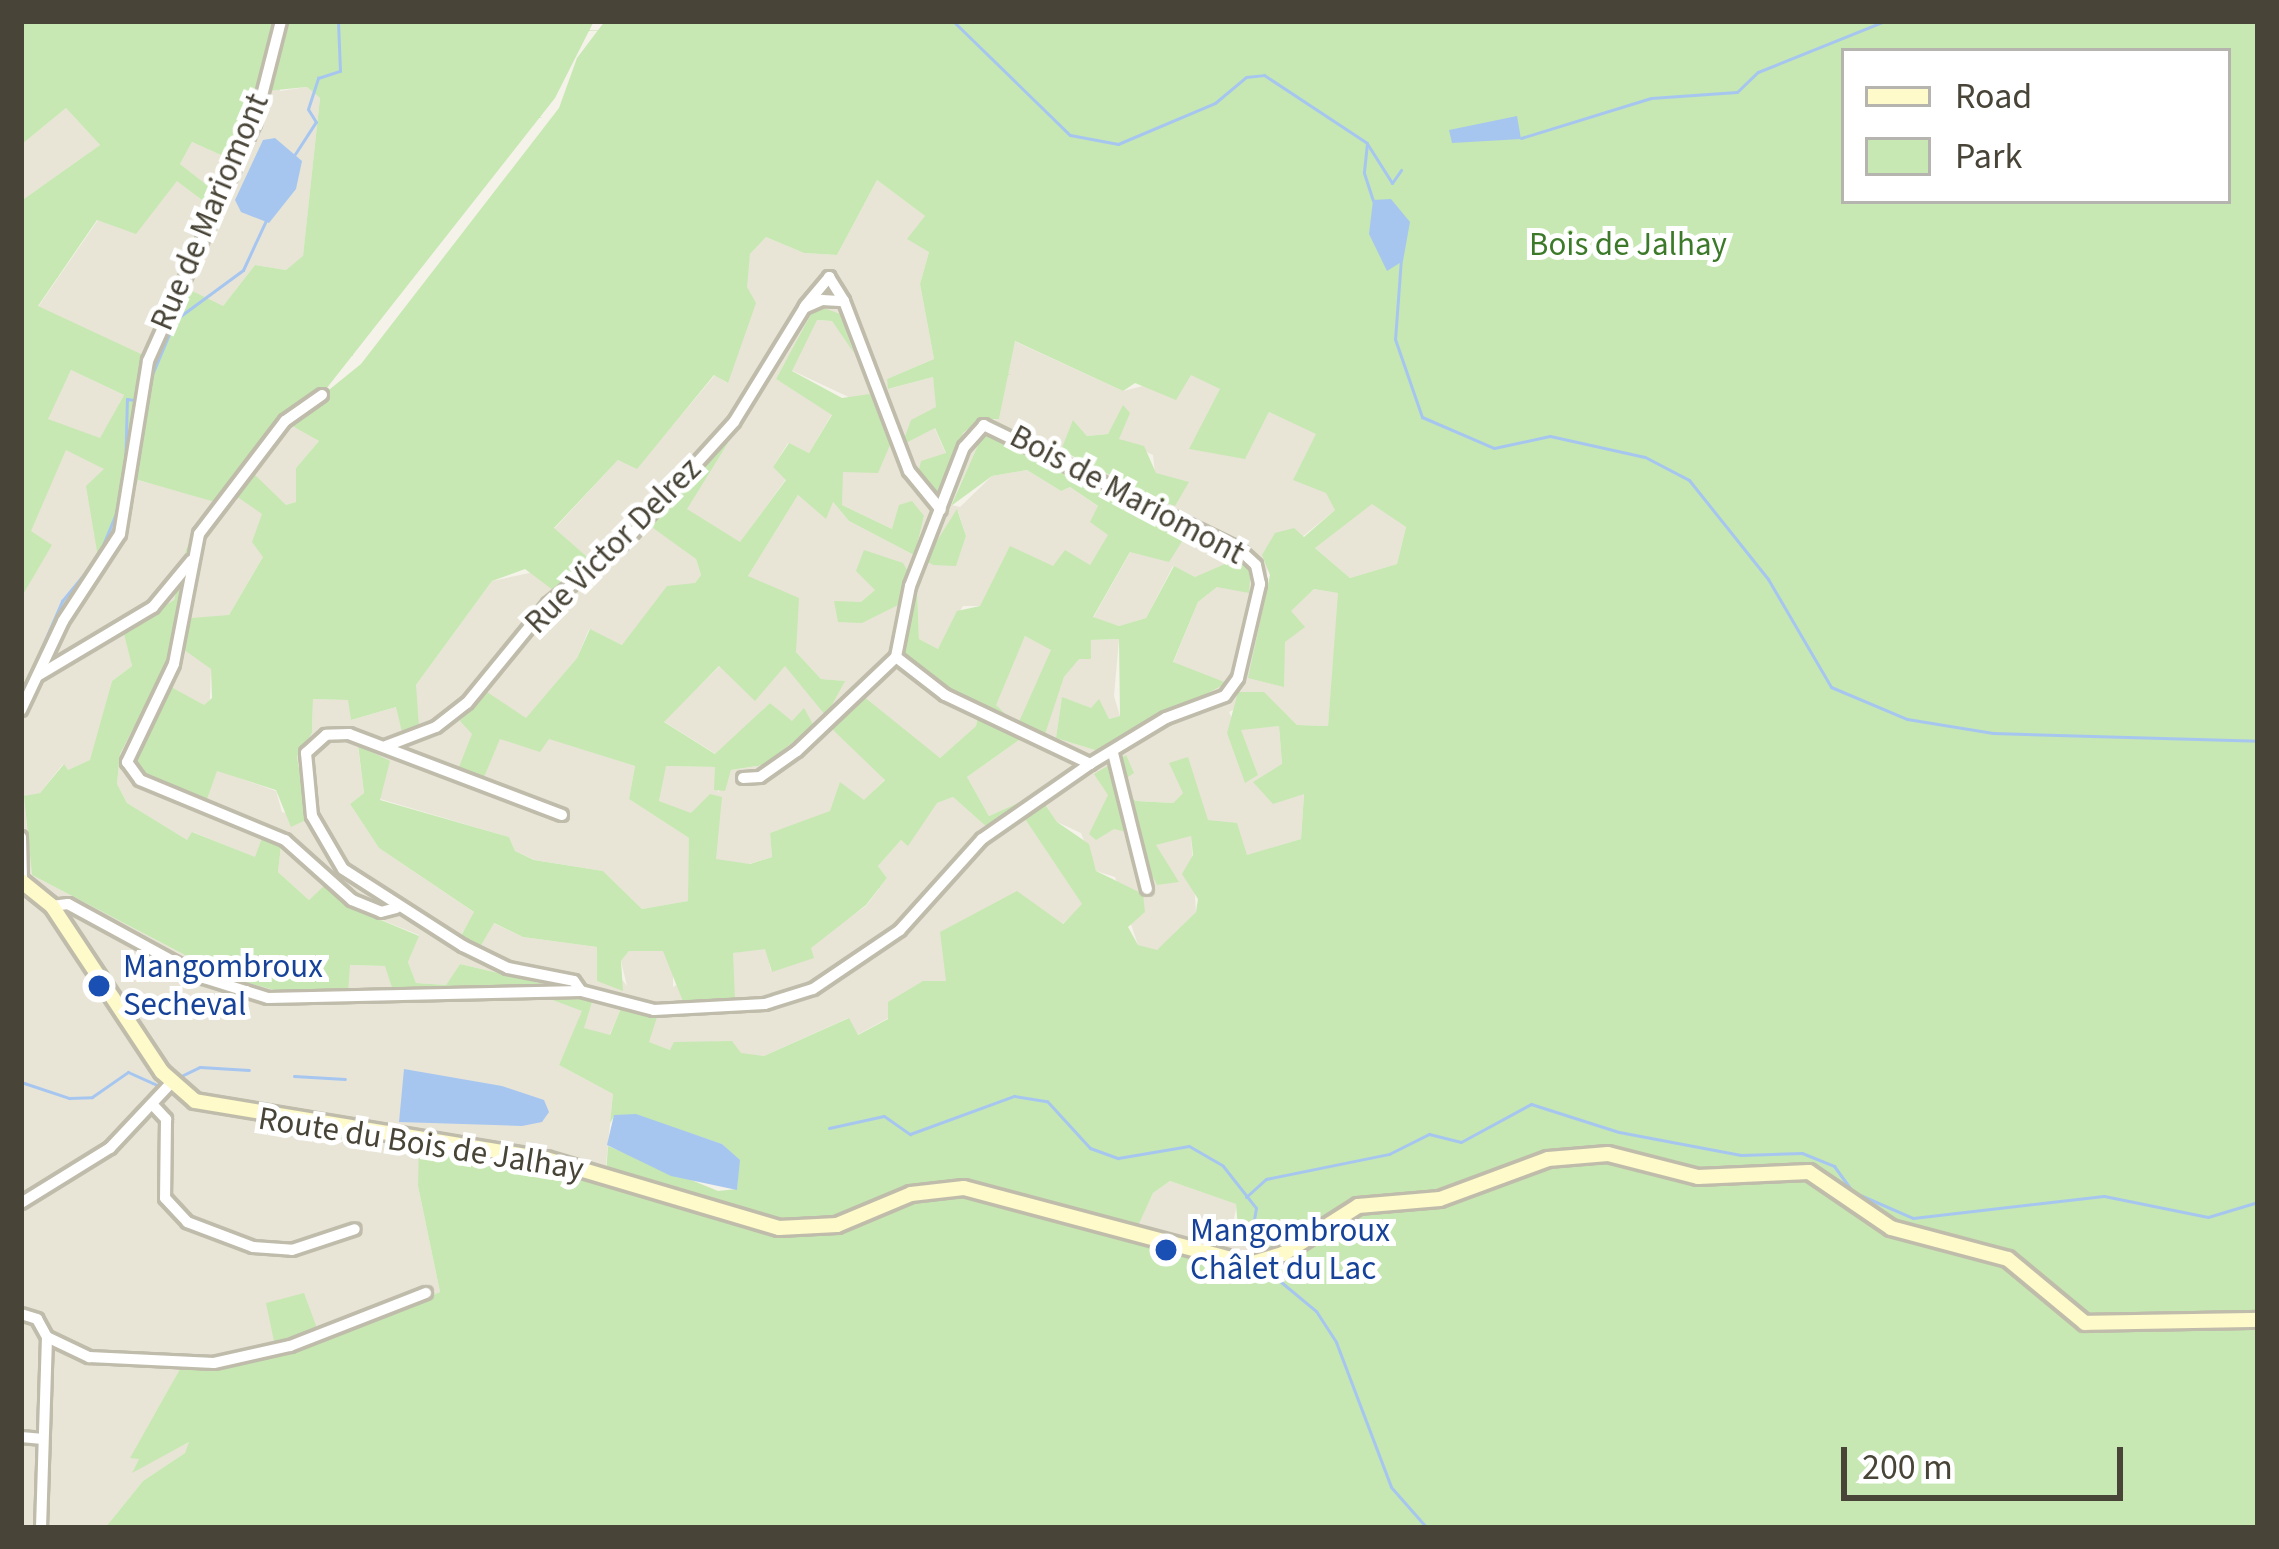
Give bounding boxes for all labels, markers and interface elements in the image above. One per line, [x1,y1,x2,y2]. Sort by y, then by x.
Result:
legend [1841,48,2231,204]
text: Road [1955,71,2032,122]
street label: Rue de Mariomont [142,88,278,336]
text: Park [1955,131,2022,182]
park label: Bois de Jalhay [1529,225,1727,265]
street label: Bois de Mariomont [1003,417,1251,573]
street label: Rue Victor Delrez [517,450,709,642]
place label: Mangombroux Secheval [123,947,323,1025]
marker: Mangombroux Secheval [86,973,112,999]
street label: Route du Bois de Jalhay [256,1099,586,1189]
place label: Mangombroux Châlet du Lac [1190,1211,1390,1289]
marker: Mangombroux Châlet du Lac [1153,1237,1179,1263]
scale bar [1847,1423,2129,1497]
text: 200 m [1862,1442,1953,1493]

